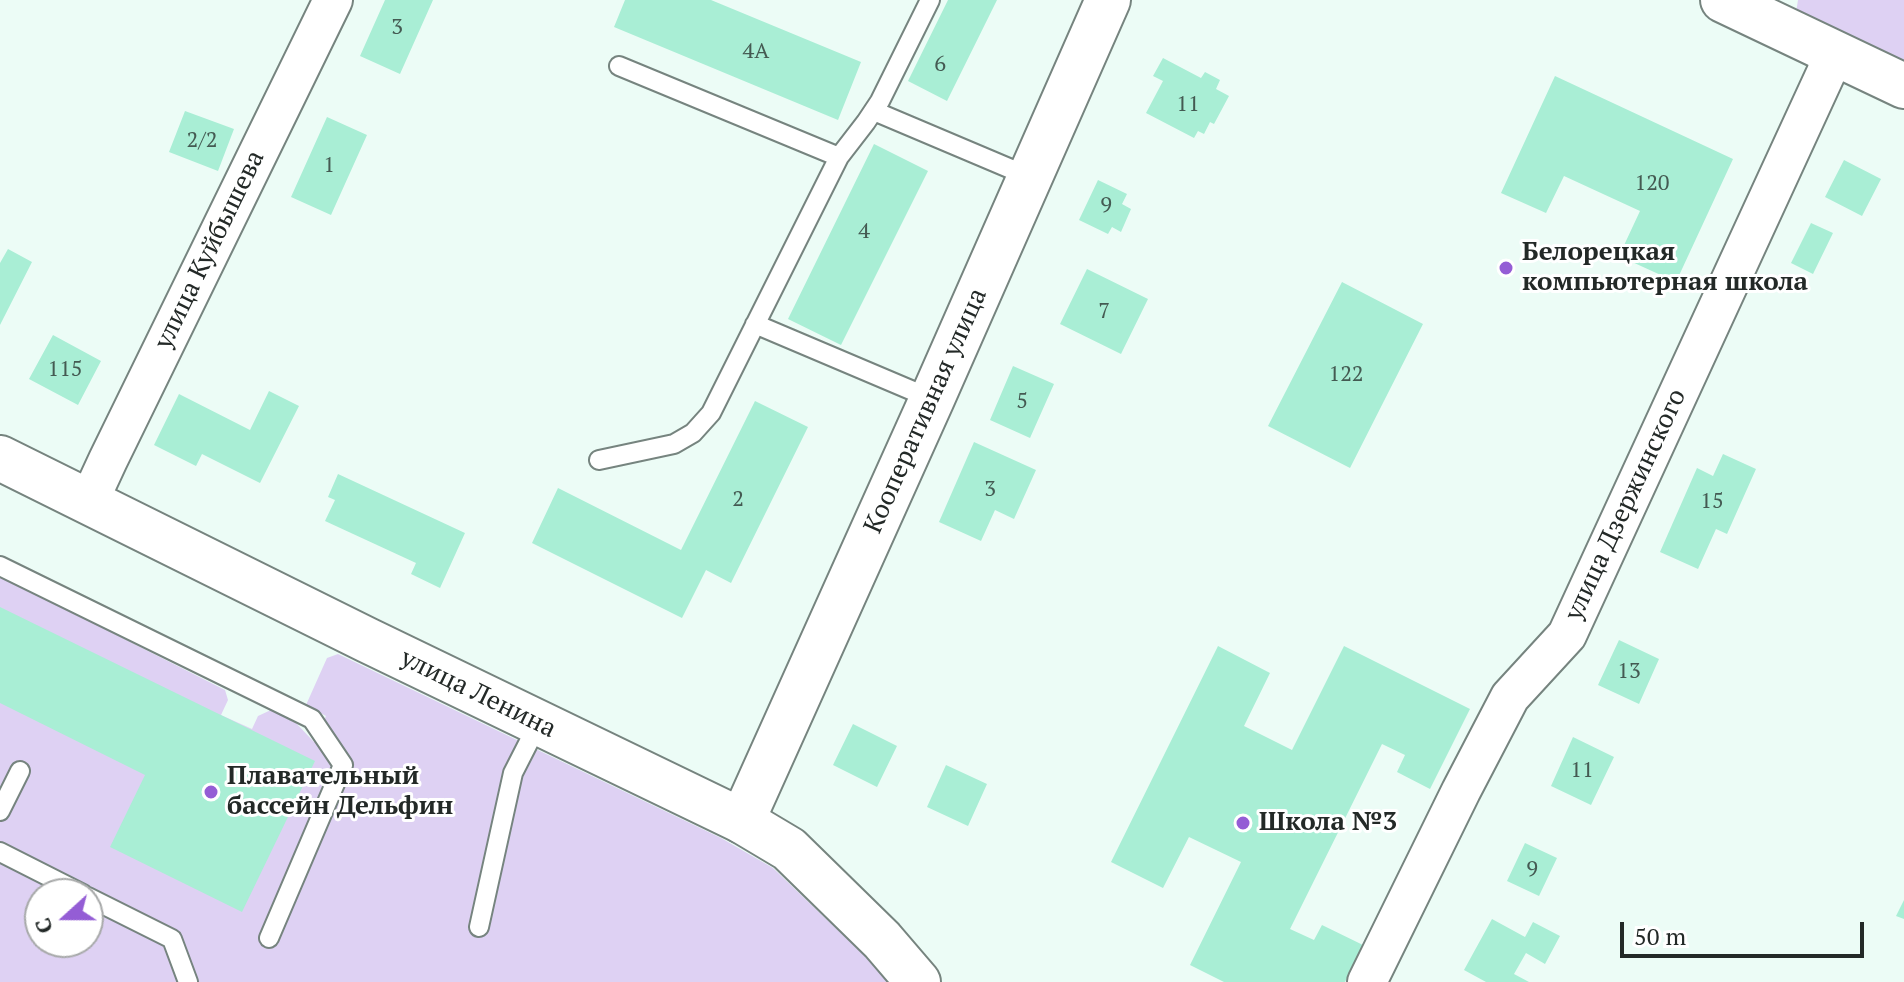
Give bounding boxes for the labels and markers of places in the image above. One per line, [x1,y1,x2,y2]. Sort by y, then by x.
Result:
place label: Белорецкая компьютерная школа [1522,237,1808,298]
marker: Белорецкая компьютерная школа [1497,259,1515,277]
place label: Плавательный бассейн Дельфин [227,761,453,822]
marker: Плавательный бассейн Дельфин [202,783,220,801]
place label: Школа №3 [1259,807,1397,839]
marker: Школа №3 [1234,814,1252,832]

